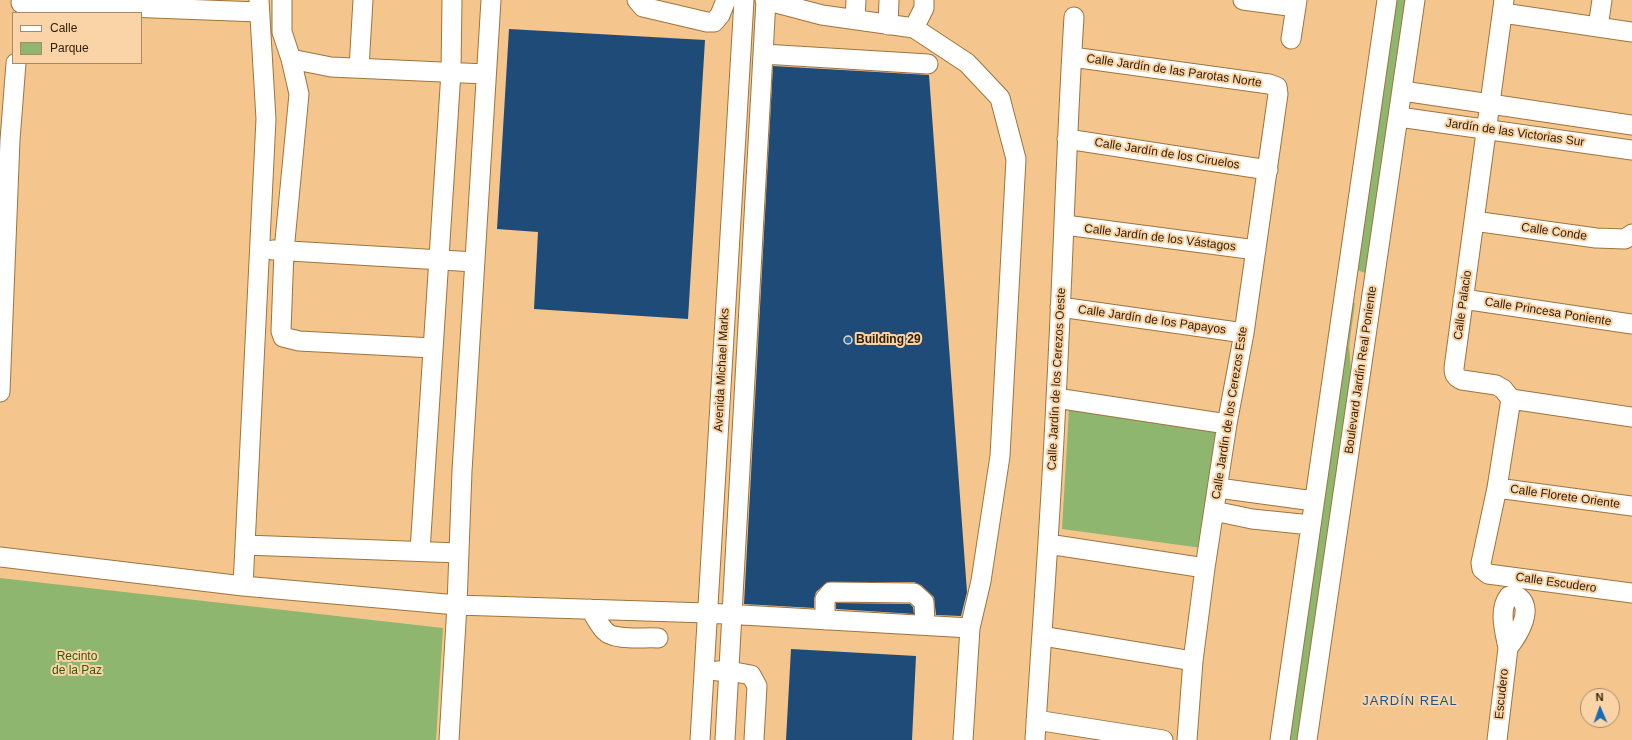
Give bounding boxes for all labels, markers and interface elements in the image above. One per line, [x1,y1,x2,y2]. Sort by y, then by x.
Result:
legend [12,12,142,64]
text: Calle [50,21,77,35]
text: Parque [50,41,89,55]
street label: Calle Jardín de las Parotas Norte [1085,52,1263,90]
street label: Jardín de las Victorias Sur [1445,116,1585,150]
street label: Calle Jardín de los Ciruelos [1093,135,1241,173]
street label: Calle Conde [1520,220,1588,244]
street label: Calle Jardín de los Vástagos [1083,222,1237,254]
street label: Calle Palacio [1451,269,1475,341]
street label: Boulevard Jardín Real Poniente [1342,285,1380,455]
street label: Calle Jardín de los Cerezos Oeste [1045,287,1069,471]
street label: Calle Princesa Poniente [1484,295,1612,329]
street label: Calle Jardín de los Papayos [1077,302,1227,338]
street label: Avenida Michael Marks [712,308,732,432]
street label: Calle Jardín de los Cerezos Este [1209,326,1251,500]
place label: Building 29 [856,333,921,347]
marker: Building 29 [843,335,853,345]
street label: Calle Florete Oriente [1509,482,1621,512]
street label: Calle Escudero [1515,570,1597,596]
park label: Recinto de la Paz [52,650,102,678]
street label: Escudero [1492,668,1512,720]
north arrow [1580,688,1620,728]
text: N [1595,691,1604,703]
district label: JARDÍN REAL [1362,693,1458,709]

